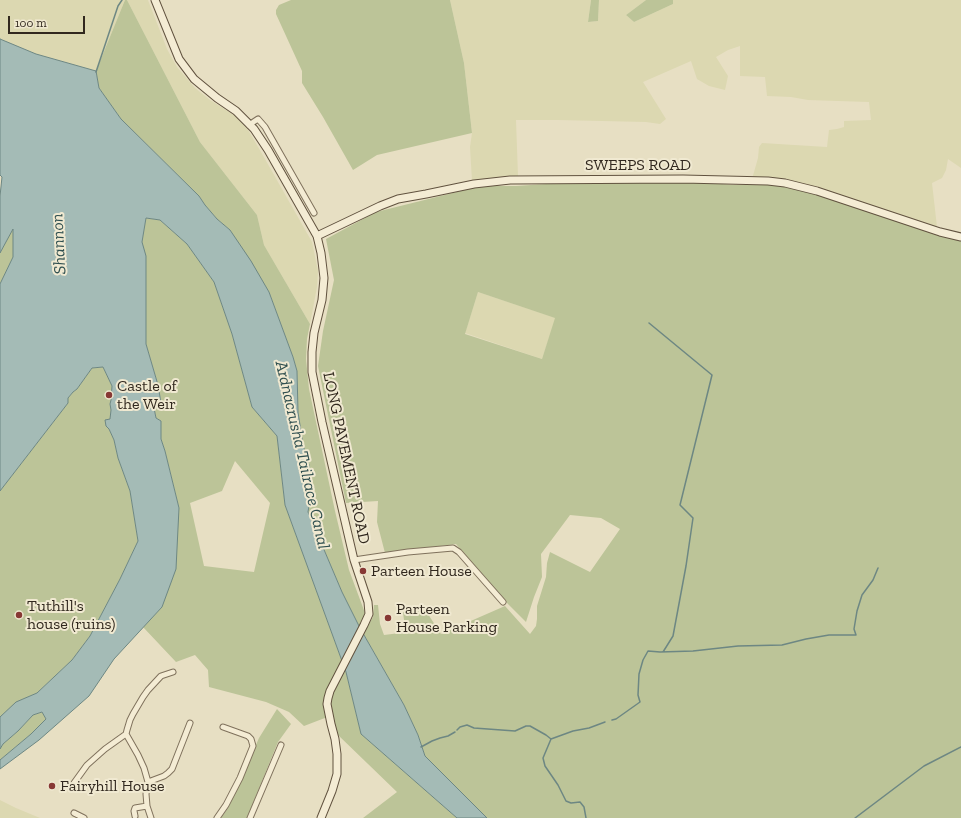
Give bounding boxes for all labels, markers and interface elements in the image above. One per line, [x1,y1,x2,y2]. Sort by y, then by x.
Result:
scale bar [10,8,87,34]
text: 100 m [15,16,47,30]
street label: SWEEPS ROAD [585,155,691,175]
water label: Shannon [47,213,71,275]
water label: Ardnacrusha Tailrace Canal [270,359,334,551]
street label: LONG PAVEMENT ROAD [318,370,374,546]
place label: Castle of the Weir [117,376,177,414]
marker: Castle of the Weir [104,390,114,400]
place label: Parteen House [371,561,472,581]
marker: Parteen House [358,566,368,576]
place label: Tuthill's house (ruins) [27,596,115,634]
place label: Parteen House Parking [396,599,497,637]
marker: Tuthill's house (ruins) [14,610,24,620]
marker: Parteen House Parking [383,613,393,623]
place label: Fairyhill House [60,776,165,796]
marker: Fairyhill House [47,781,57,791]

